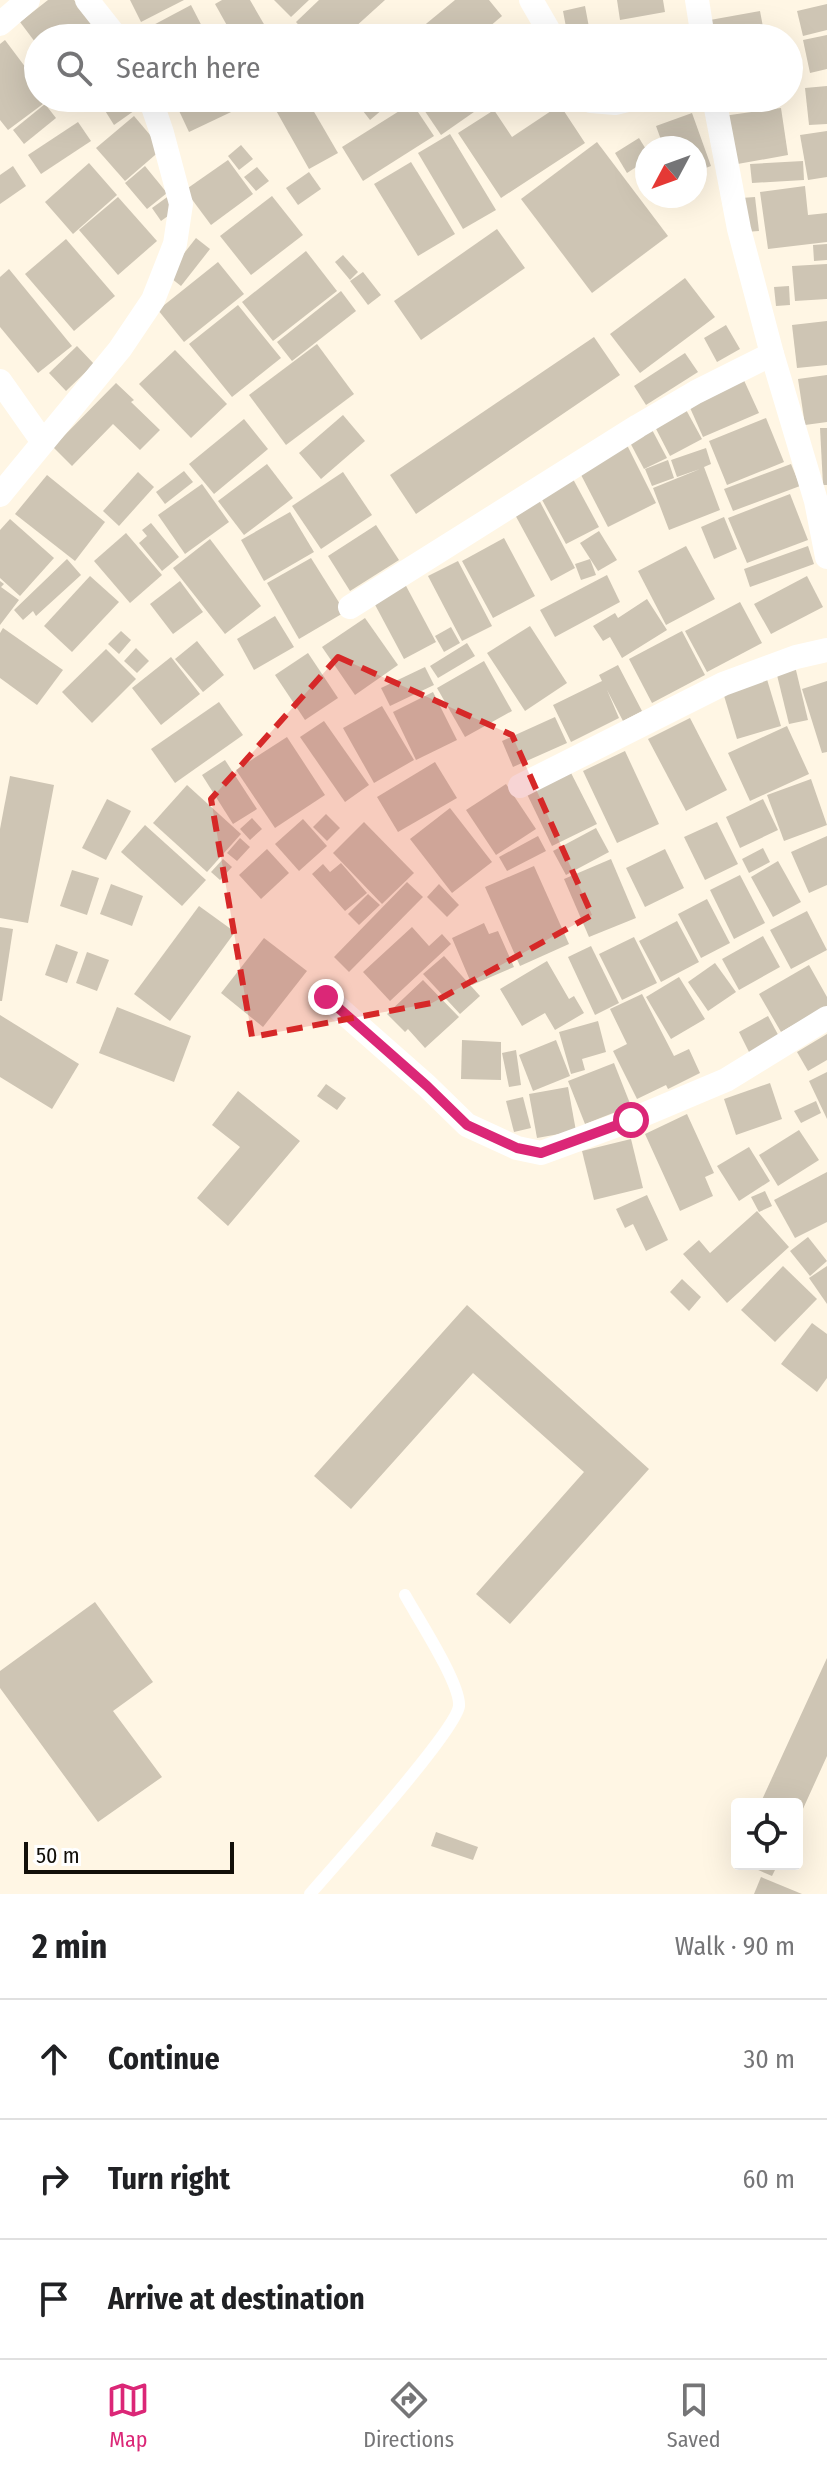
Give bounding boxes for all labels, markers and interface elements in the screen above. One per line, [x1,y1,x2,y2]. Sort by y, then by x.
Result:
search box [24,24,803,112]
icon: search [52,46,96,90]
text: Search here [116,50,261,86]
north arrow [635,136,707,208]
route end [308,979,344,1015]
route start [613,1102,649,1138]
map controls [731,1798,803,1870]
button: locate [731,1798,803,1870]
scale bar [24,1838,234,1874]
text: 50 m [36,1842,80,1869]
text: 2 min [32,1926,107,1967]
text: Walk · 90 m [675,1931,795,1962]
icon: ahead [32,2037,76,2081]
text: Continue [108,2041,220,2077]
text: 30 m [744,2044,795,2075]
icon: right [32,2157,76,2201]
text: Turn right [108,2161,230,2197]
text: 60 m [742,2164,795,2195]
icon: arrive [32,2277,76,2321]
text: Arrive at destination [108,2281,365,2317]
tab: Map [106,2378,150,2453]
tab: Directions [363,2378,454,2453]
tab: Saved [667,2378,721,2453]

